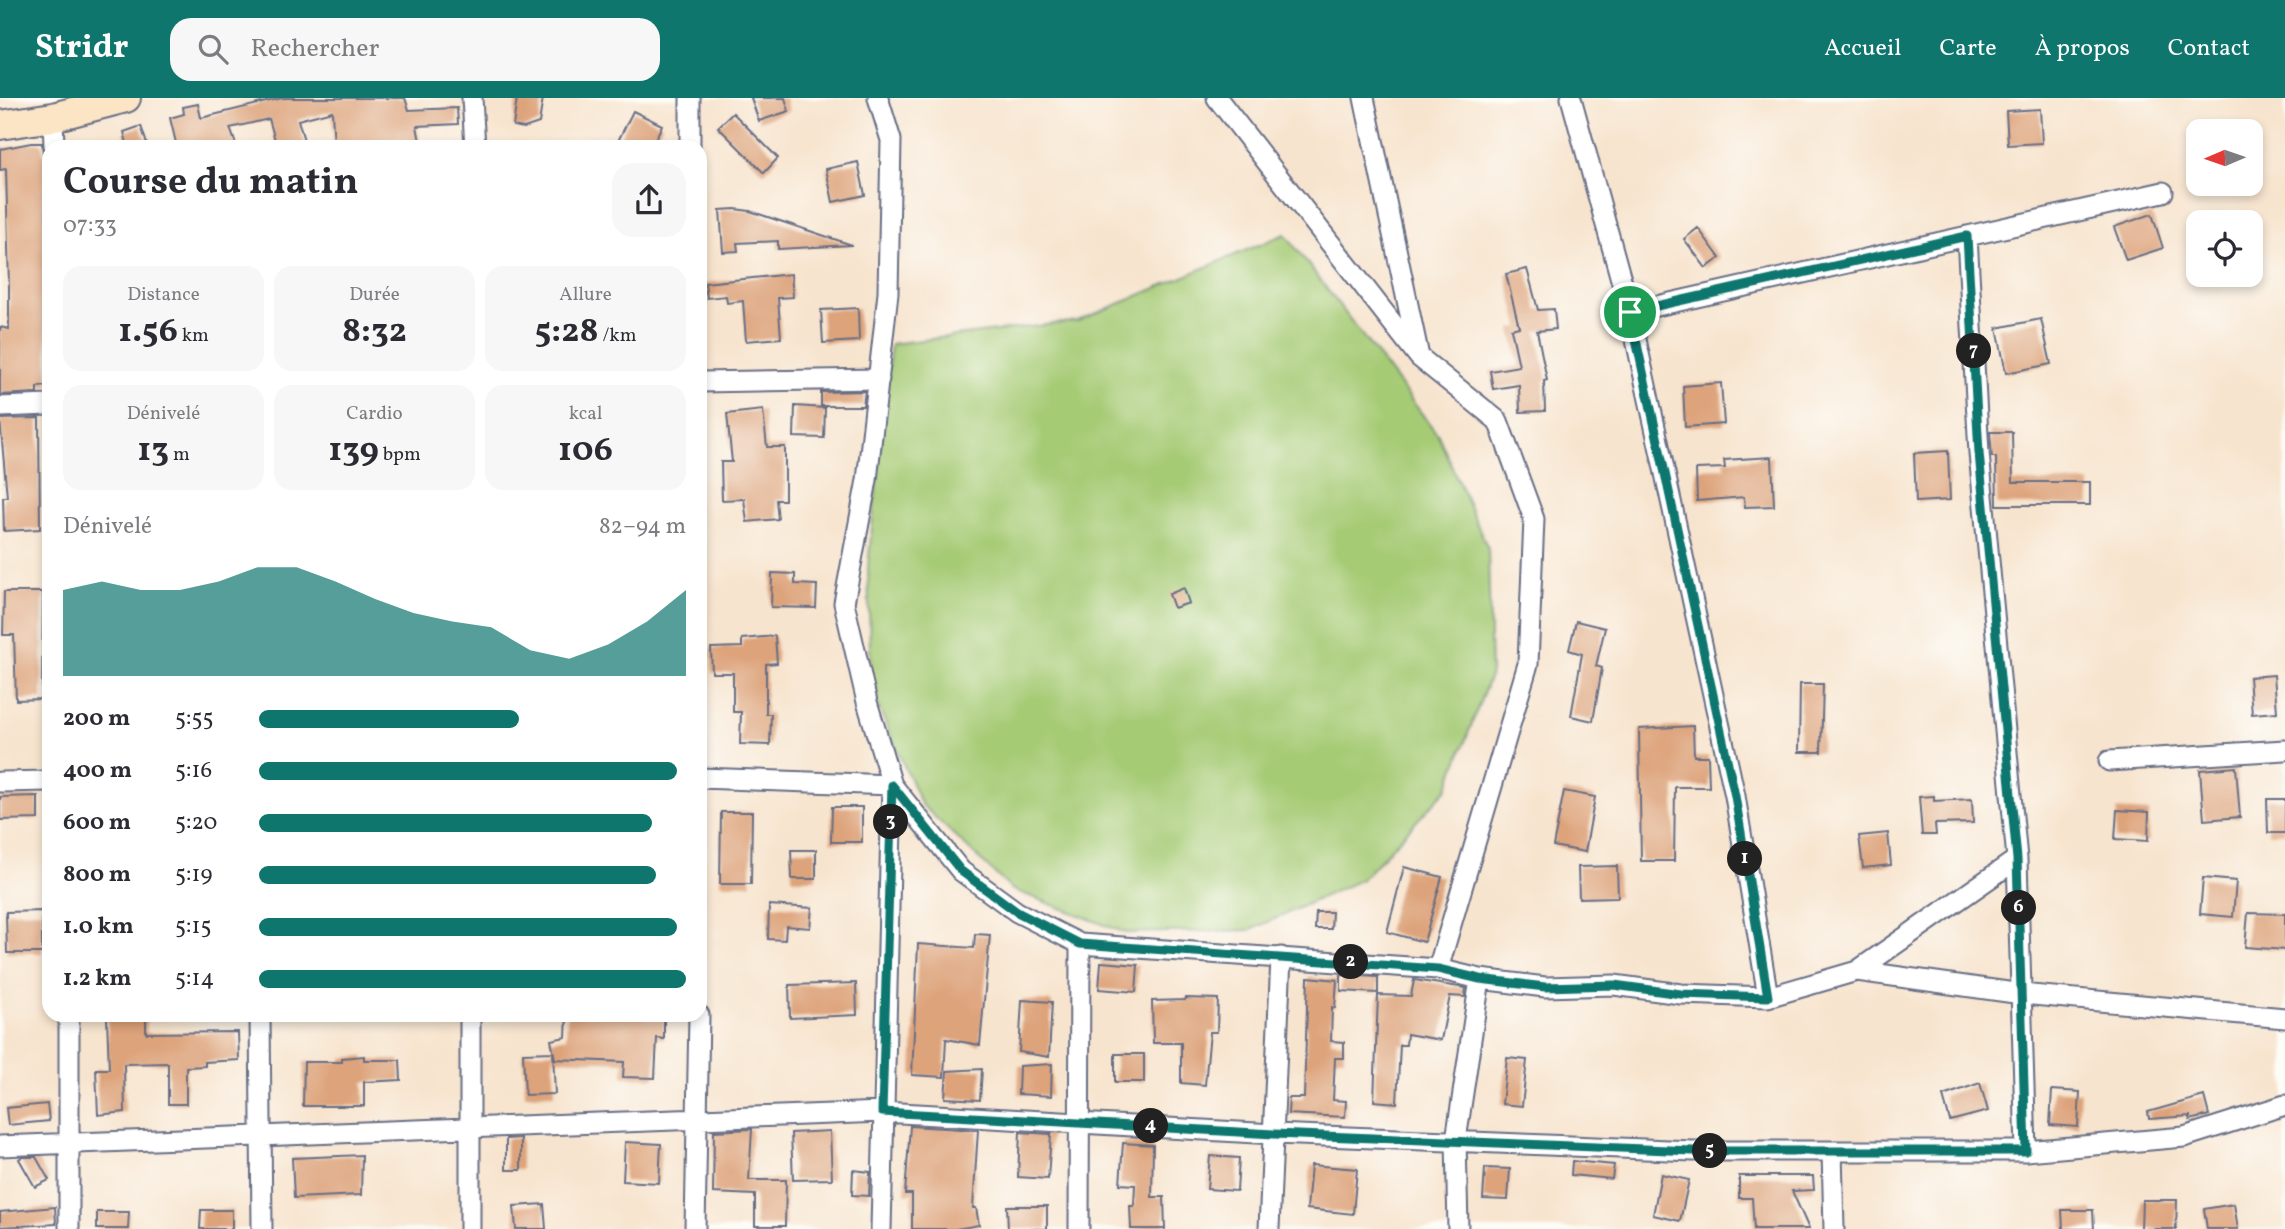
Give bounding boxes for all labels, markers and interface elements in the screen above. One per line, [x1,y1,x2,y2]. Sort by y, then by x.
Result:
search box [170,18,660,81]
text: Stridr [35,26,128,72]
icon: search [194,30,232,68]
text: Rechercher [250,31,379,67]
text: Accueil [1824,32,1901,66]
text: Carte [1939,32,1997,66]
text: À propos [2035,32,2130,66]
text: Contact [2168,32,2250,66]
north arrow [2186,119,2263,196]
map controls [2186,119,2263,287]
text: Course du matin [63,157,359,210]
button: share [612,163,686,237]
text: 07:33 [63,210,117,242]
button: locate [2186,210,2263,287]
text: Distance [127,282,200,308]
text: Durée [349,282,400,308]
text: Allure [559,282,612,308]
pin [1600,282,1660,342]
icon: arrive [1611,293,1649,331]
text: 1.56 [118,308,178,356]
text: 8:32 [342,308,407,356]
text: 5:28 [535,308,599,356]
text: km [178,323,209,349]
text: /km [599,323,636,349]
pin: 7 [1956,334,1992,368]
text: 7 [1969,337,1978,363]
text: Dénivelé [127,401,200,427]
text: Cardio [346,401,403,427]
text: kcal [569,401,602,427]
text: 13 [137,427,169,475]
text: 139 [328,427,379,475]
text: 106 [558,427,613,475]
text: m [169,442,190,468]
text: bpm [379,442,421,468]
text: Dénivelé [63,511,152,543]
text: 82–94 m [599,511,686,543]
text: 200 m [63,703,130,735]
text: 5:55 [175,703,214,735]
text: 400 m [63,755,132,787]
text: 5:16 [175,755,212,787]
pin: 3 [874,804,908,840]
text: 600 m [63,807,131,839]
text: 5:20 [175,807,217,839]
text: 3 [886,808,895,834]
pin: 1 [1728,842,1762,876]
text: 1 [1741,845,1748,871]
text: 800 m [63,859,131,891]
text: 5:19 [175,859,212,891]
pin: 6 [2002,890,2036,926]
text: 6 [2013,894,2024,920]
text: 1.0 km [63,911,134,943]
text: 5:15 [175,911,211,943]
pin: 2 [1334,944,1368,980]
text: 2 [1346,948,1355,974]
text: 1.2 km [63,963,132,995]
text: 5:14 [175,963,214,995]
pin: 4 [1134,1108,1168,1144]
text: 4 [1145,1112,1156,1138]
pin: 5 [1692,1134,1728,1168]
text: 5 [1705,1137,1714,1163]

